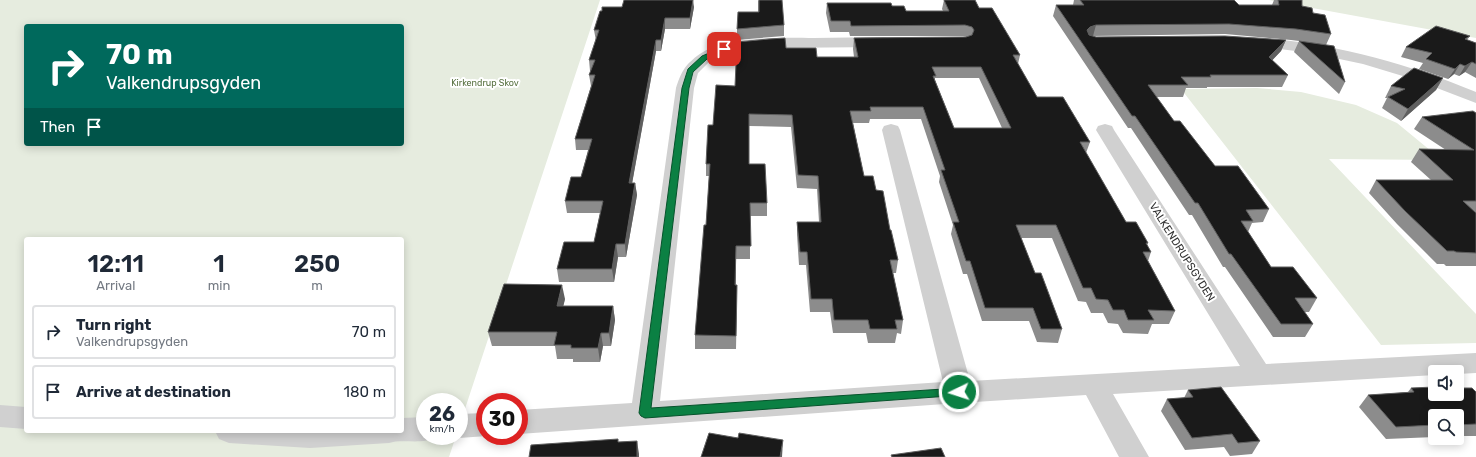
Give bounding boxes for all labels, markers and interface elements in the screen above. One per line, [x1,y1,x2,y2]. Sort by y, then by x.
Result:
pin [707,32,741,66]
text: 70 m [106,38,173,71]
icon: arrive [713,38,735,60]
icon: right [40,40,92,92]
text: Valkendrupsgyden [106,72,261,94]
park label: Kirkendrup Skov [451,78,519,88]
icon: arrive [83,116,105,138]
text: Then [40,118,75,136]
street label: VALKENDRUPSGYDEN [1146,200,1218,304]
text: 12:11 [88,250,144,278]
text: 1 [213,250,225,278]
text: 250 [294,250,340,278]
text: Arrival [96,278,135,293]
text: min [208,278,230,293]
text: m [311,278,323,293]
text: Turn right [76,316,151,334]
icon: right [42,321,64,343]
text: 70 m [352,323,386,341]
text: Valkendrupsgyden [76,334,188,349]
map controls [1428,365,1464,445]
button: sound [1428,365,1464,401]
position arrow [938,371,980,413]
icon: arrive [42,381,64,403]
text: Arrive at destination [76,383,231,401]
text: 180 m [344,383,386,401]
speed limit sign: 30 [476,393,528,445]
text: 26 [429,402,455,426]
button: search [1428,409,1464,445]
text: km/h [430,423,454,435]

